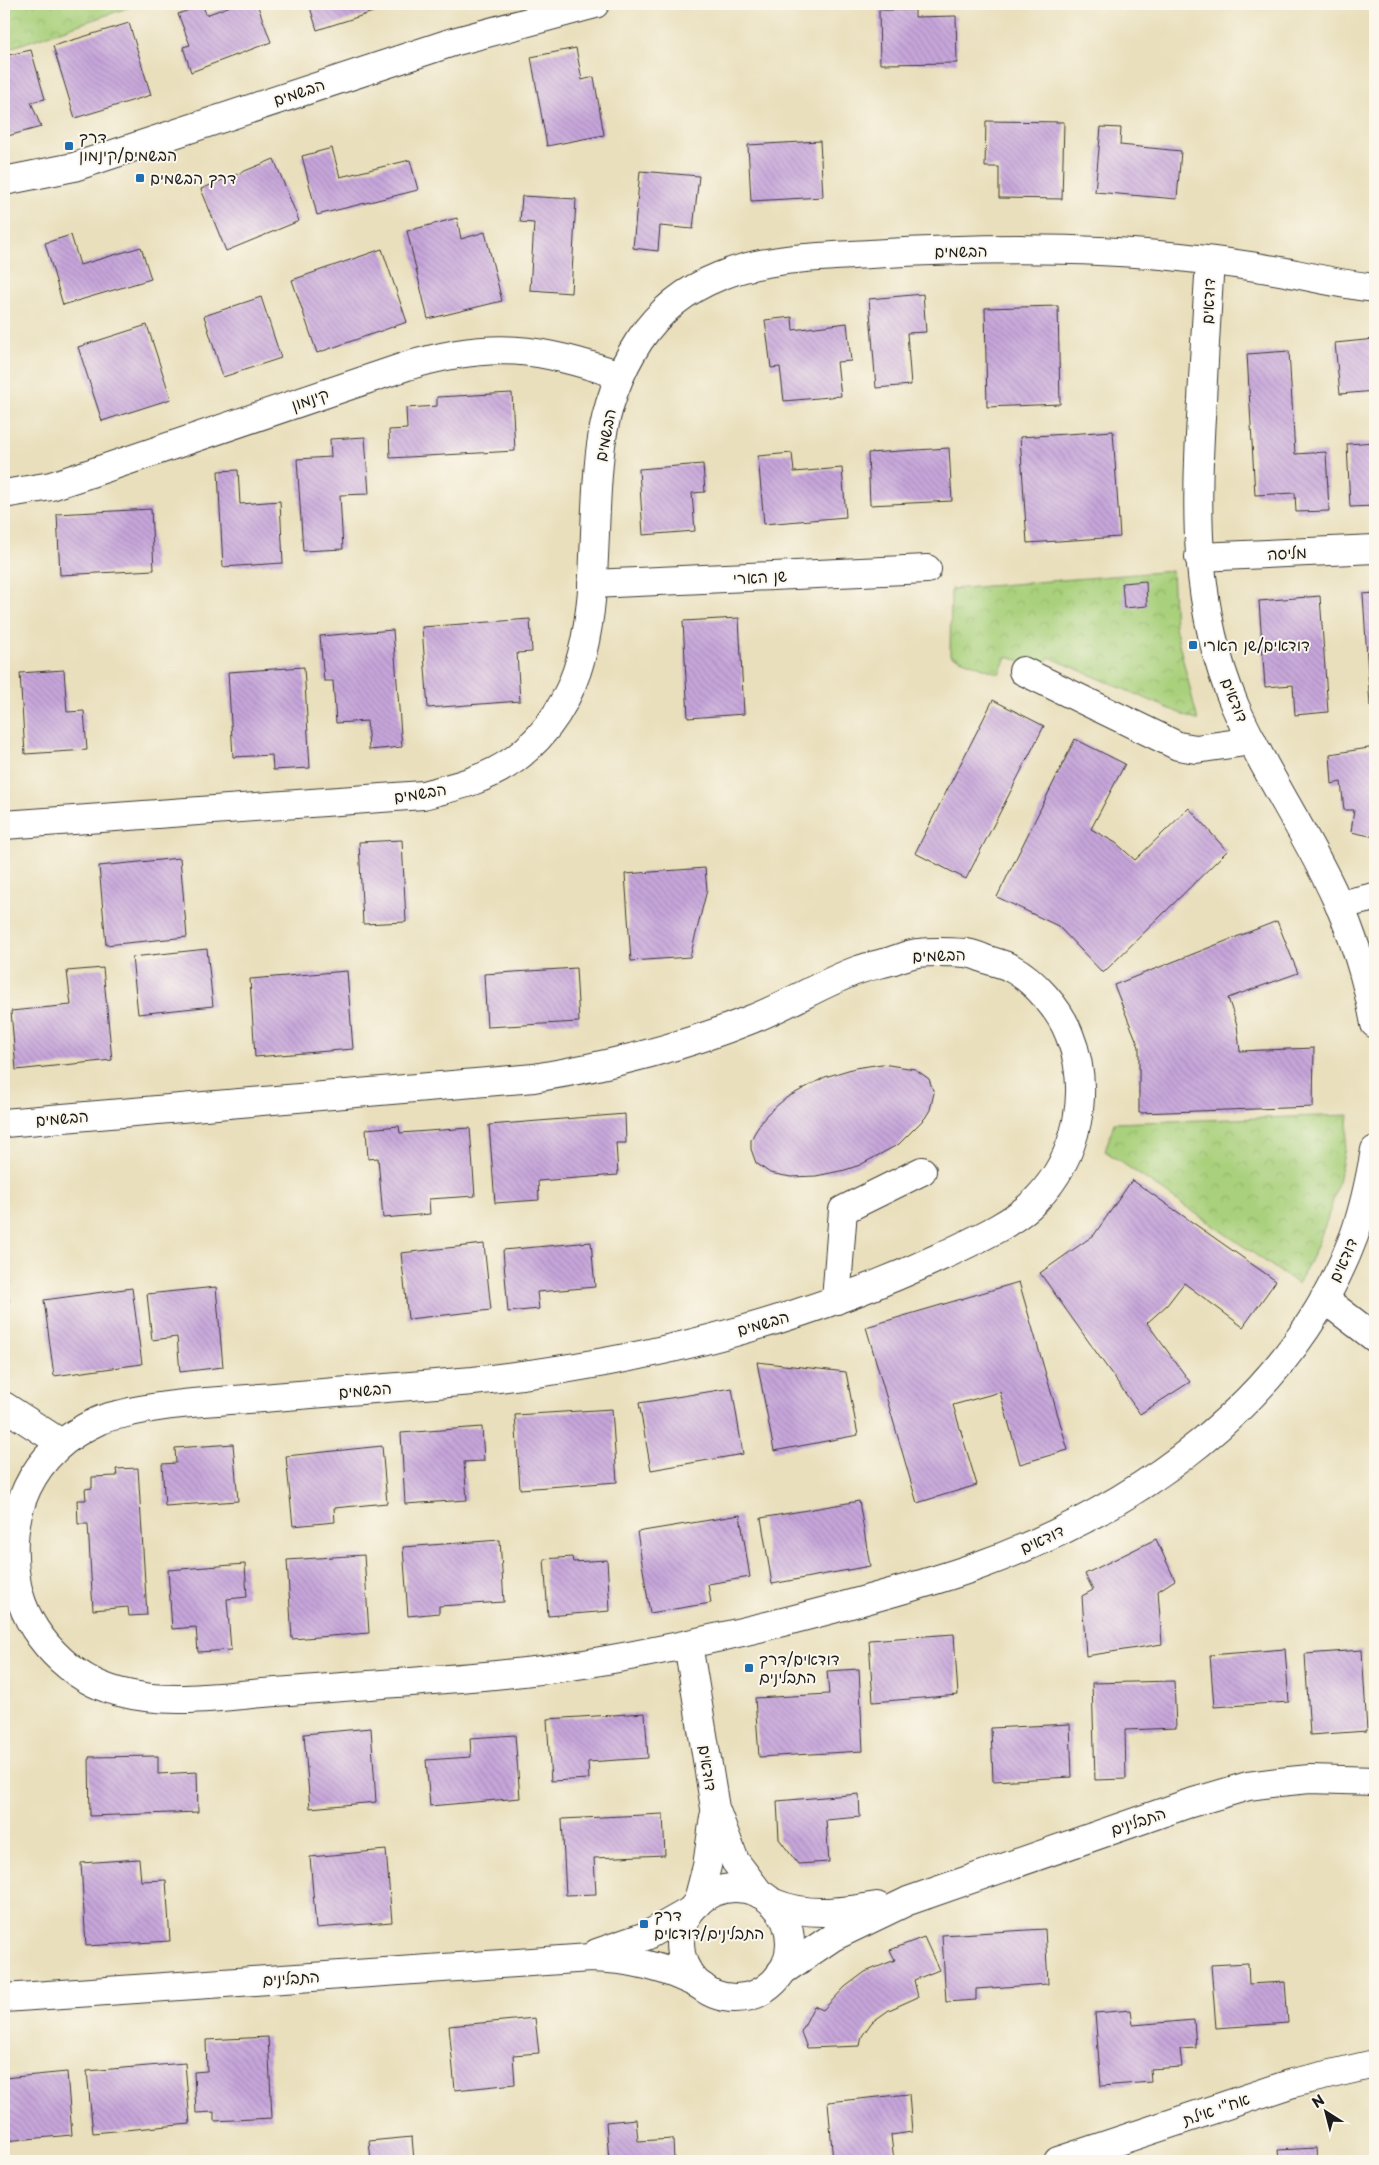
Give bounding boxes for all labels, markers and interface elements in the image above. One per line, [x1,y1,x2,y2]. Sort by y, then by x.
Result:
street label: הבשמים [270,71,328,111]
place label: דרך הבשמים/קינמון [79,124,177,166]
marker: דרך הבשמים/קינמון [63,140,75,152]
place label: דרך הבשמים [150,165,236,189]
marker: דרך הבשמים [134,172,146,184]
street label: הבשמים [934,238,988,262]
street label: דודאים [1194,277,1220,325]
street label: קינמון [288,380,332,416]
street label: הבשמים [587,406,621,463]
street label: מליסה [1267,539,1307,565]
street label: שן הארי [732,563,788,589]
place label: דודאים/שן הארי [1203,632,1310,656]
marker: דודאים/שן הארי [1187,639,1199,651]
street label: דודאים [1216,674,1256,726]
street label: הבשמים [392,776,448,808]
street label: הבשמים [912,941,966,967]
street label: הבשמים [34,1103,89,1131]
street label: דודאים [1322,1233,1363,1286]
street label: הבשמים [734,1303,792,1341]
street label: הבשמים [337,1375,392,1403]
street label: דודאים [1015,1517,1068,1559]
place label: דודאים/דרך התבלינים [759,1646,840,1688]
marker: דודאים/דרך התבלינים [743,1662,755,1674]
street label: דודאים [694,1743,724,1793]
street label: התבלינים [1107,1799,1169,1841]
place label: דרך התבלינים/דודאים [654,1902,764,1944]
marker: דרך התבלינים/דודאים [638,1918,650,1930]
street label: התבלינים [261,1963,320,1991]
street label: אח"י אילת [1178,2085,1253,2131]
north arrow [1302,2088,1352,2138]
text: N [1307,2089,1329,2113]

